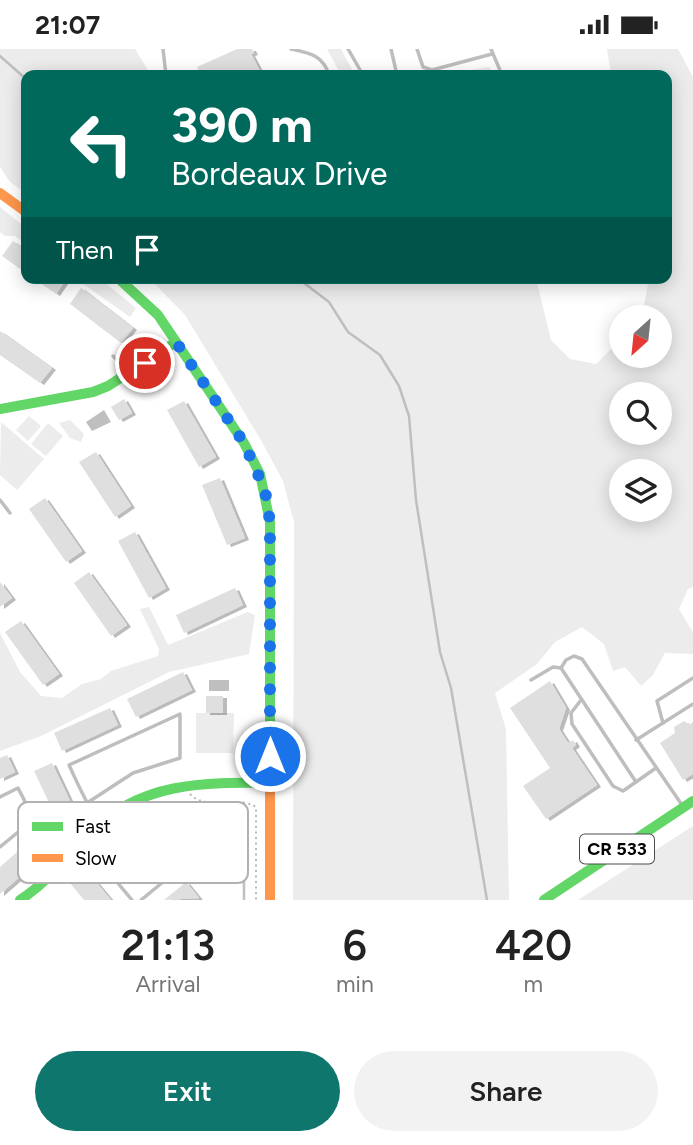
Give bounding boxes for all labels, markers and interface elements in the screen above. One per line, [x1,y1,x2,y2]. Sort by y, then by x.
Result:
text: 21:07 [35,9,100,41]
text: 390 m [171,95,313,154]
icon: left [56,98,147,189]
text: Bordeaux Drive [171,155,387,193]
icon: arrive [128,231,166,269]
text: Then [56,234,114,266]
north arrow [609,305,672,367]
map controls [609,305,672,522]
pin [115,333,175,393]
icon: arrive [126,344,164,382]
button: search [609,382,672,445]
button: layers [609,459,672,522]
position arrow [233,719,307,793]
legend [18,802,248,883]
text: Fast [75,815,111,838]
road number: CR 533 [580,835,654,863]
text: Slow [75,847,117,870]
text: 21:13 [121,920,215,971]
text: 6 [343,920,367,971]
text: 420 [495,920,572,971]
text: Arrival [136,970,200,998]
text: min [336,970,374,998]
text: m [524,970,543,998]
button: Exit [35,1051,340,1131]
button: Share [354,1051,658,1131]

